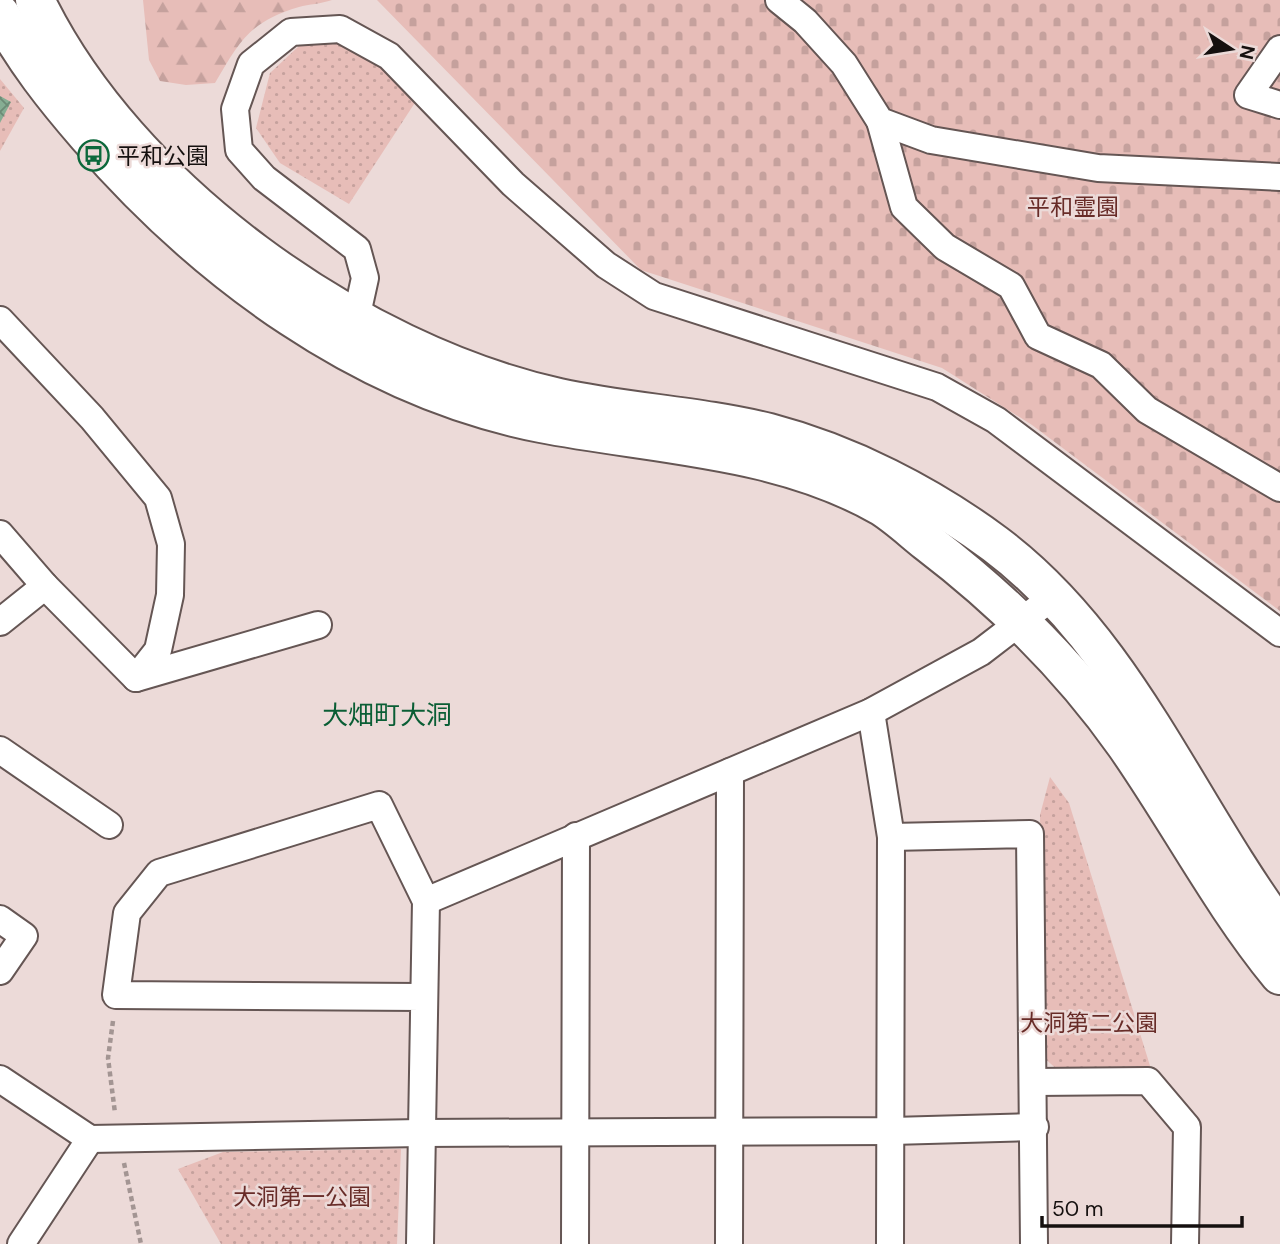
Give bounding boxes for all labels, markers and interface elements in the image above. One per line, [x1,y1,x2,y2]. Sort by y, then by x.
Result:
north arrow [1196,14,1266,84]
text: N [1233,43,1261,62]
bus stop icon: 平和公園 [77,139,111,173]
place label: 平和公園 [117,141,209,171]
park label: 平和霊園 [1027,192,1119,222]
district label: 大畑町大洞 [322,698,452,732]
park label: 大洞第二公園 [1020,1008,1158,1038]
park label: 大洞第一公園 [233,1182,371,1212]
scale bar [1042,1184,1242,1228]
text: 50 m [1052,1195,1103,1223]

